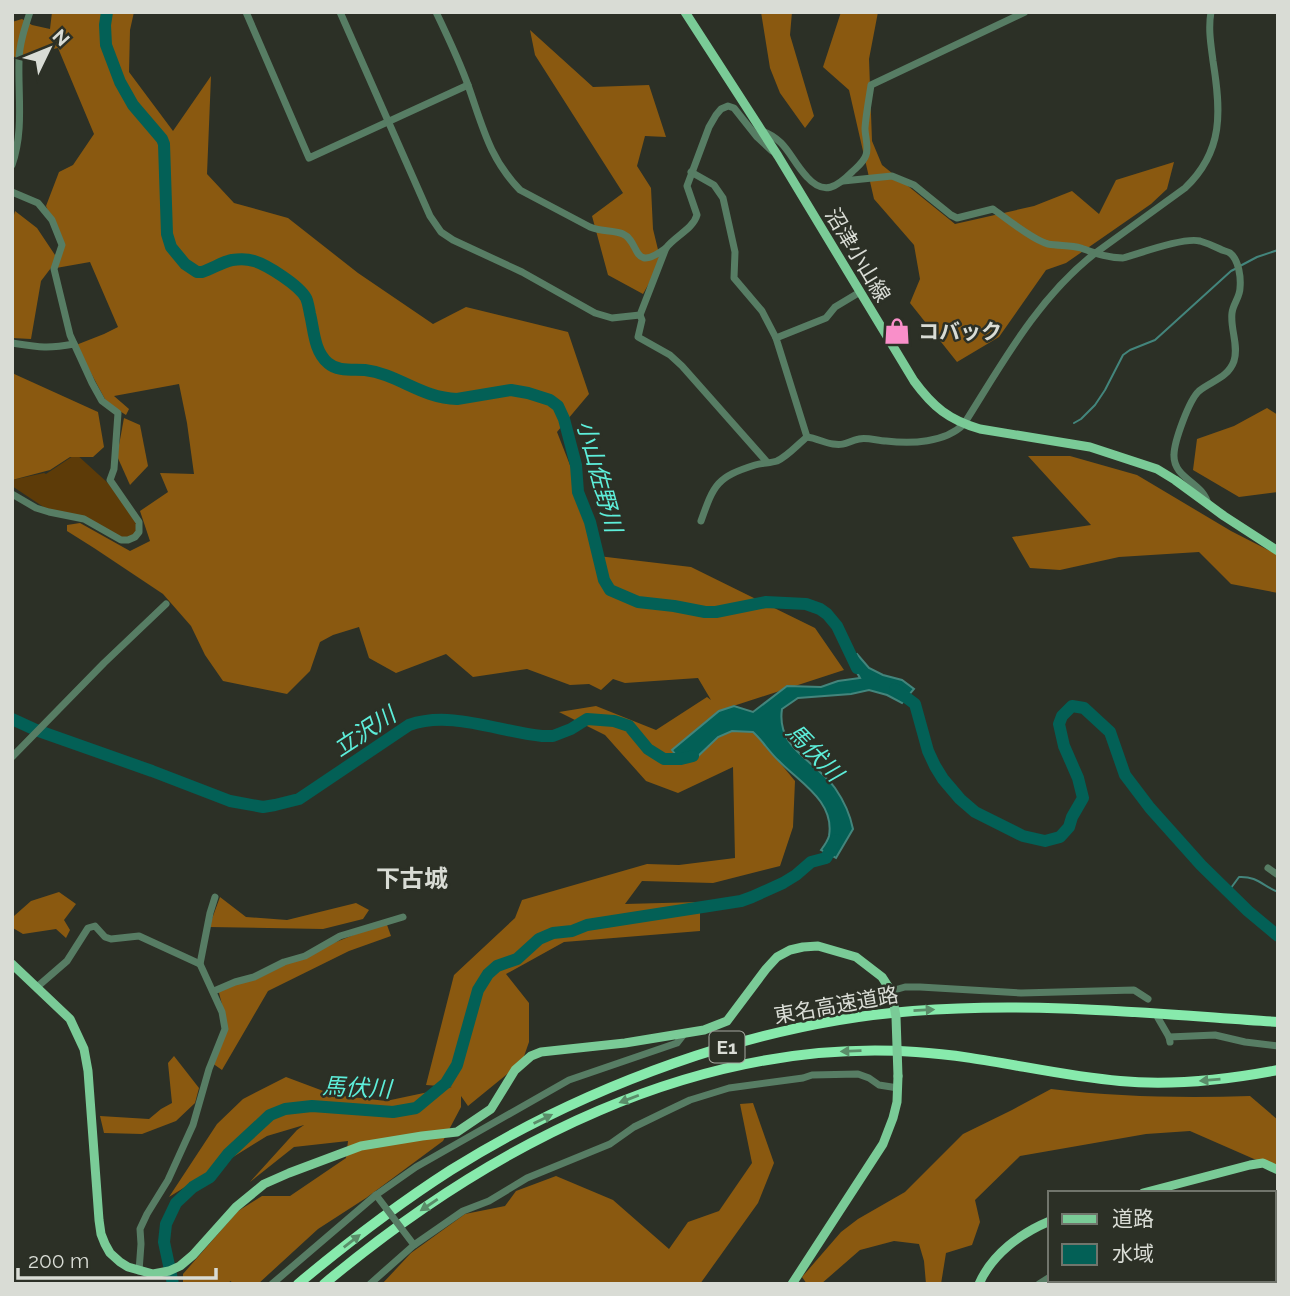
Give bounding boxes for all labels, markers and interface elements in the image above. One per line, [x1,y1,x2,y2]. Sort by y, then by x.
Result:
north arrow [14,14,84,84]
text: N [48,25,74,50]
street label: 沼津小山線 [820,204,896,306]
shop icon: コバック [882,316,912,346]
place label: コバック [918,319,1002,344]
water label: 小山佐野川 [572,417,629,538]
water label: 立沢川 [328,699,403,761]
water label: 馬伏川 [781,718,851,788]
district label: 下古城 [376,864,448,893]
street label: 東名高速道路 [772,982,900,1028]
one-way arrow [913,1004,935,1015]
road number: E1 [710,1032,744,1063]
one-way arrow [839,1045,861,1056]
water label: 馬伏川 [322,1072,395,1102]
one-way arrow [1199,1075,1221,1086]
one-way arrow [619,1093,640,1104]
one-way arrow [533,1113,553,1124]
legend [1048,1191,1276,1282]
one-way arrow [420,1198,438,1212]
text: 道路 [1112,1206,1154,1231]
one-way arrow [342,1234,360,1249]
scale bar [18,1236,215,1280]
text: 水域 [1112,1241,1154,1266]
text: 200 m [28,1248,89,1273]

